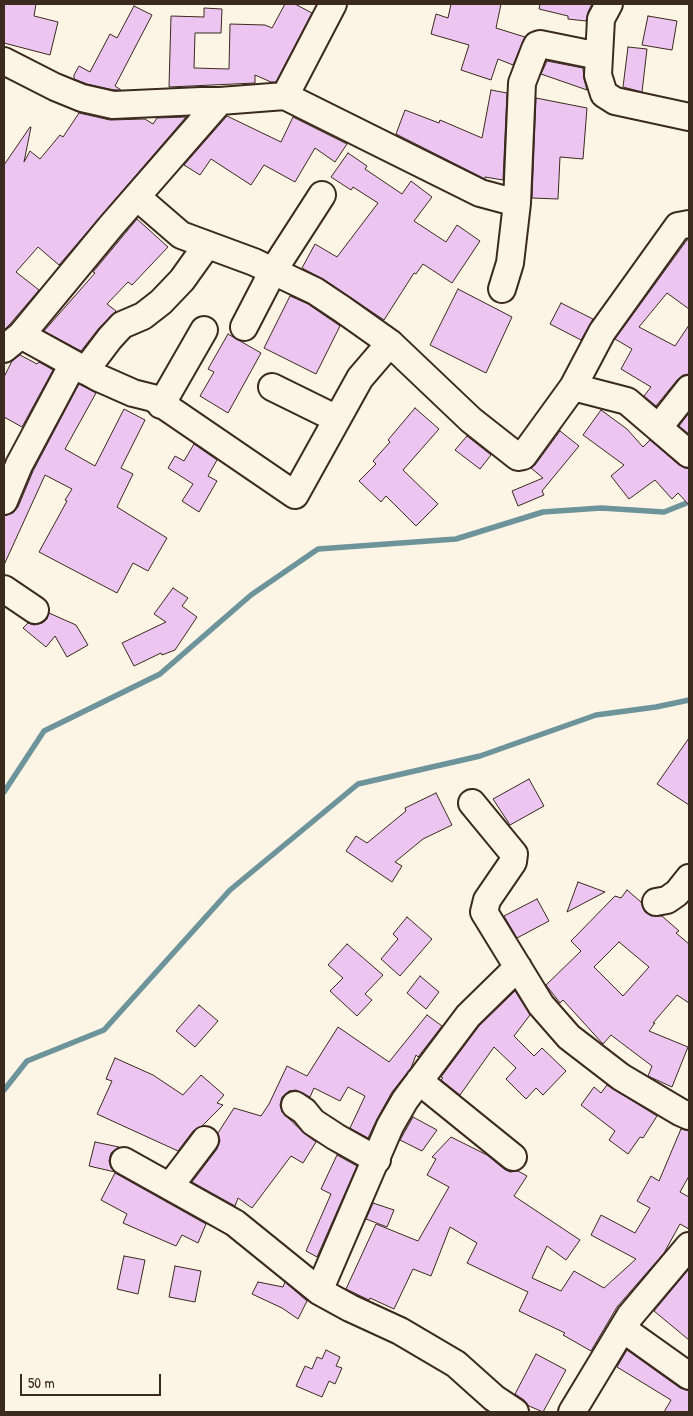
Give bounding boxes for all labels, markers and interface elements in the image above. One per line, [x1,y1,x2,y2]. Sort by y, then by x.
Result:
scale bar [22,1364,164,1396]
text: 50 m [28,1372,55,1393]

